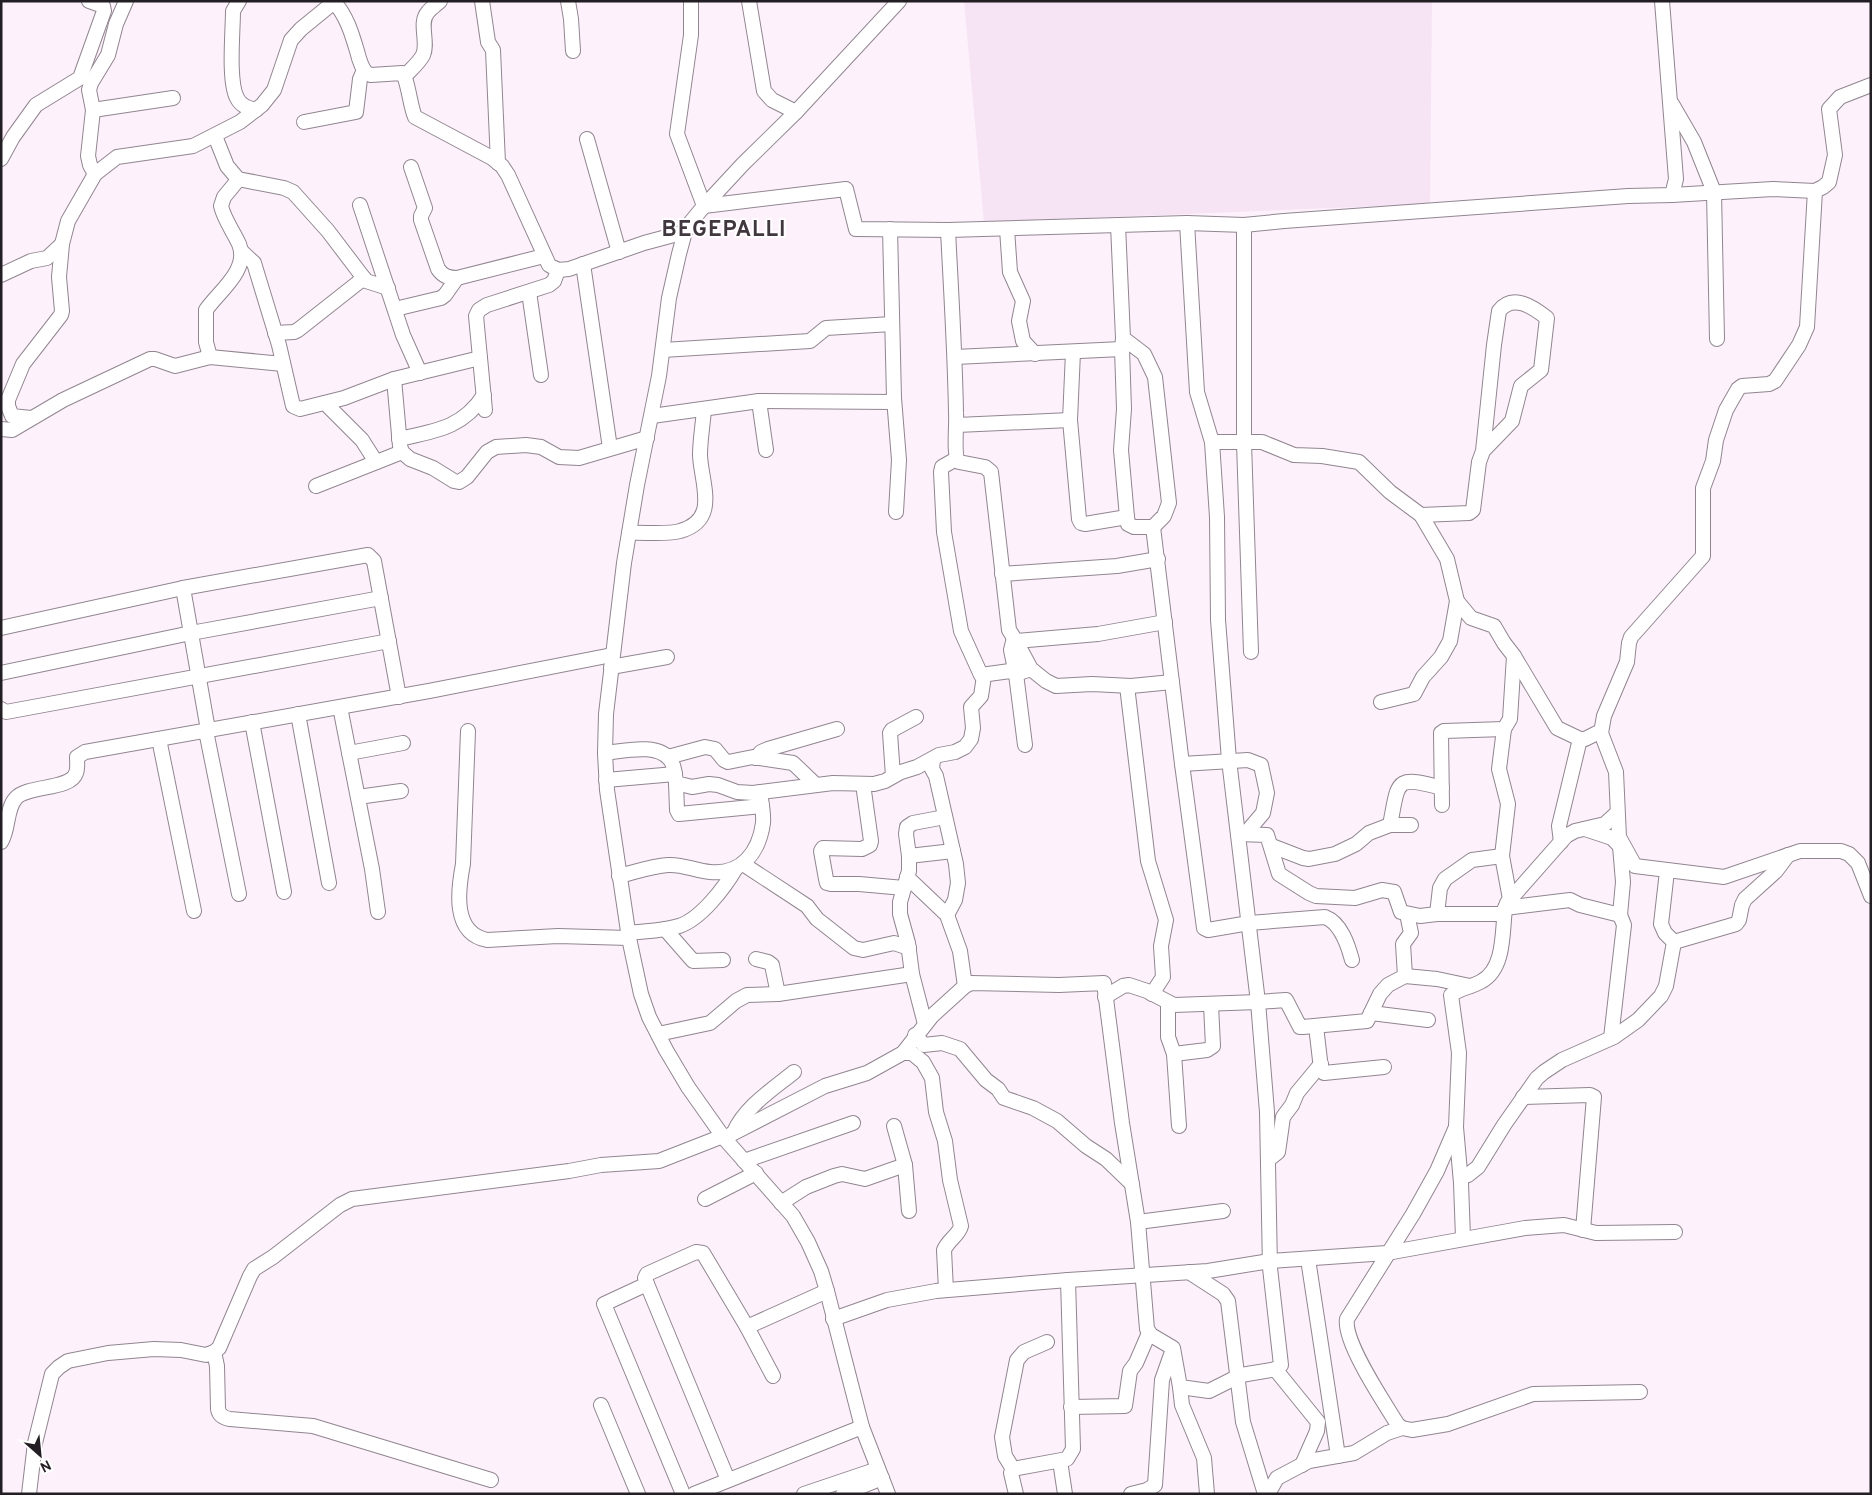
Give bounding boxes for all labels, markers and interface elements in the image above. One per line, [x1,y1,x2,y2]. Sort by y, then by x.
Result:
district label: BEGEPALLI [662,217,786,244]
north arrow [15,1430,65,1480]
text: N [37,1455,54,1475]

